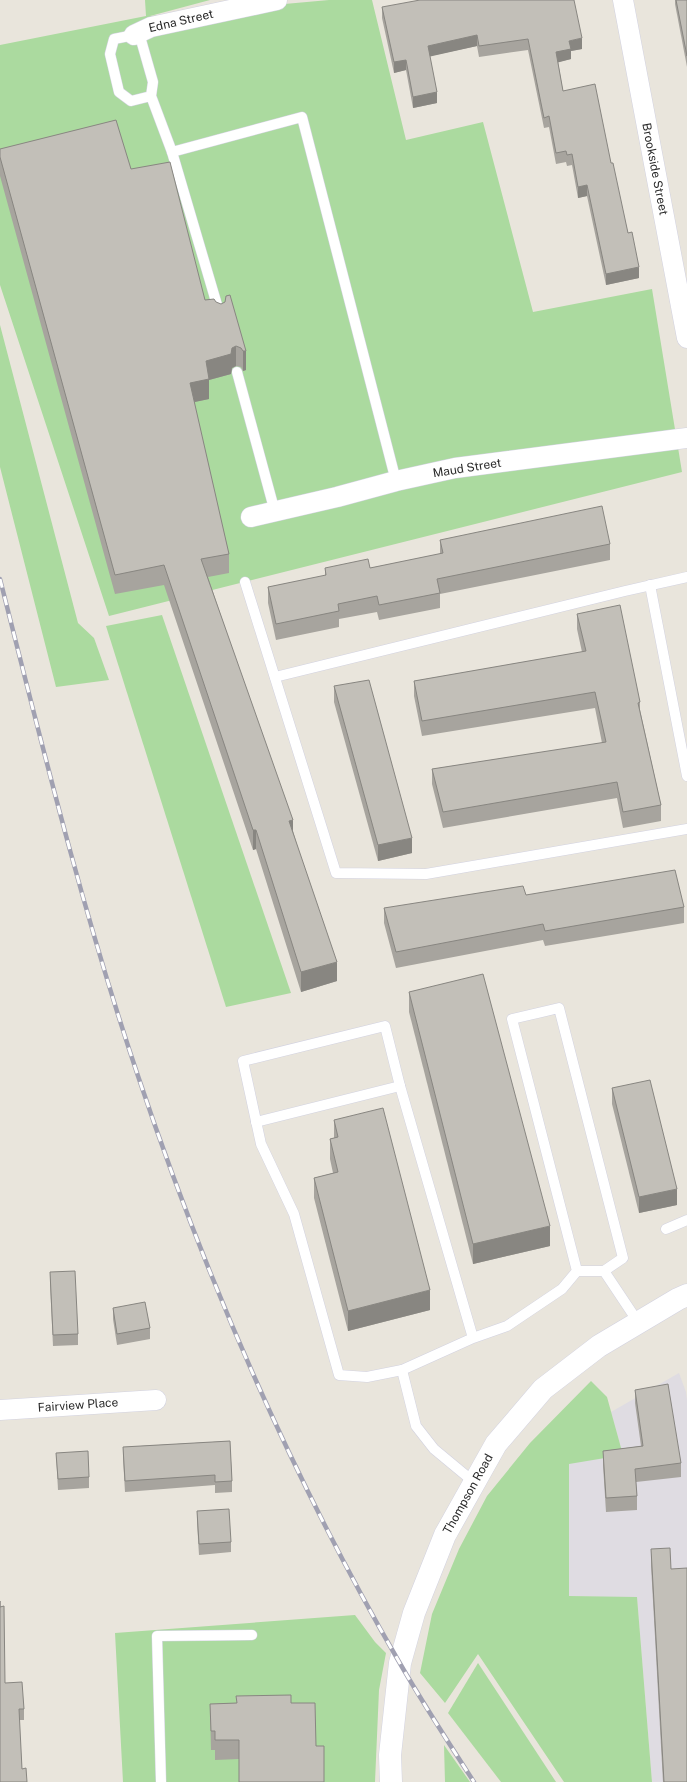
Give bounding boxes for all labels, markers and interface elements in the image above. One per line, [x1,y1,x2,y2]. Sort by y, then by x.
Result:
street label: Edna Street [147,7,215,35]
street label: Brookside Street [639,122,671,217]
street label: Maud Street [432,456,503,480]
street label: Fairview Place [37,1395,119,1415]
street label: Thompson Road [440,1451,496,1537]

